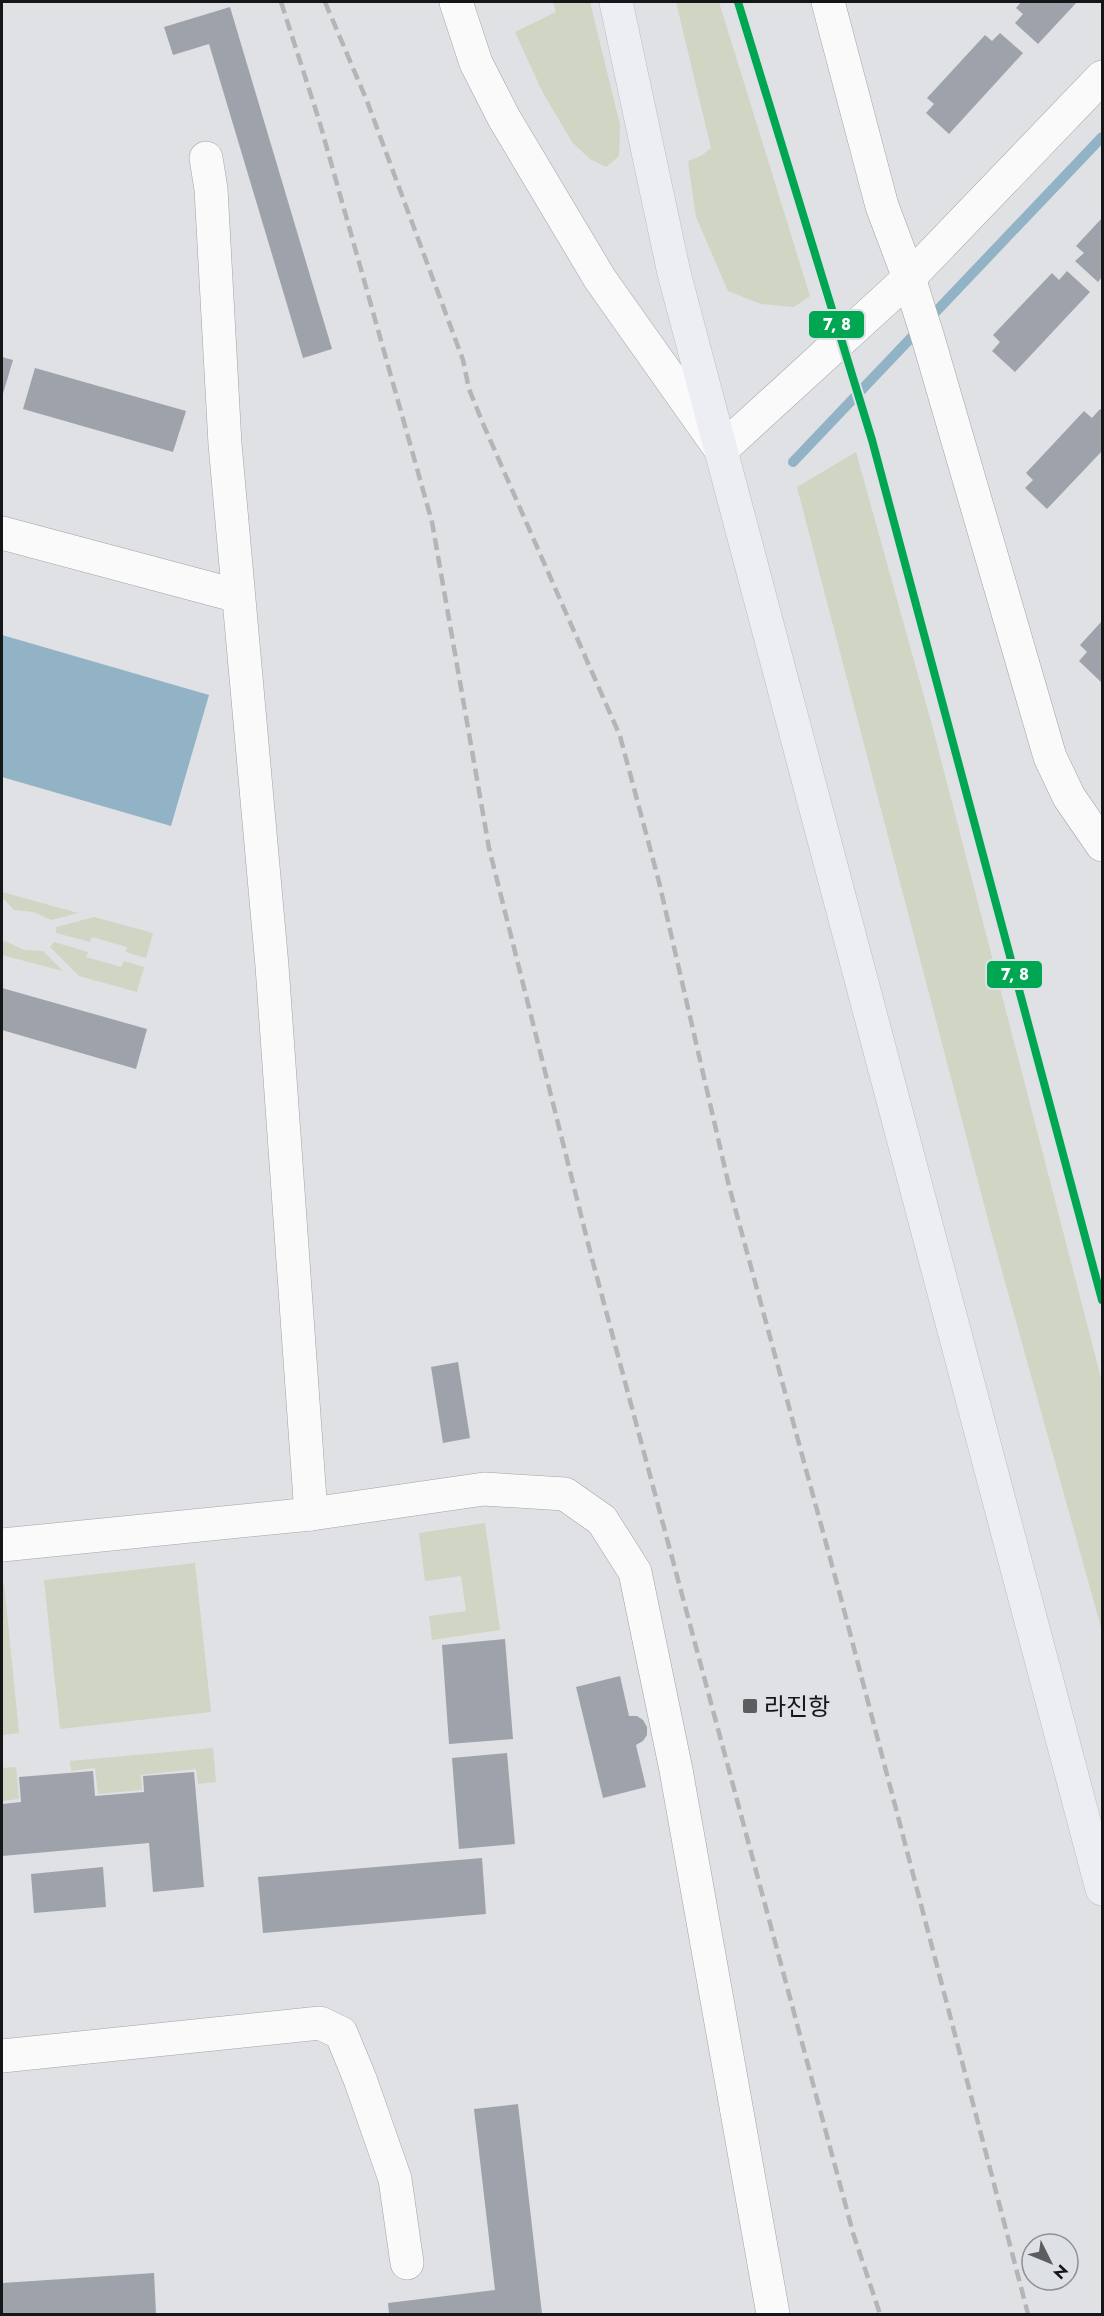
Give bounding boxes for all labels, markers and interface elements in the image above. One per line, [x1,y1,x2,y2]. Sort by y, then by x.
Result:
line badge: 7, 8 [808,310,865,339]
text: 7, 8 [823,313,851,336]
line badge: 7, 8 [986,960,1043,989]
text: 7, 8 [1001,963,1029,986]
place label: 라진항 [764,1689,830,1724]
marker: 라진항 [741,1697,759,1715]
north arrow [1020,2232,1080,2292]
text: N [1048,2259,1073,2284]

